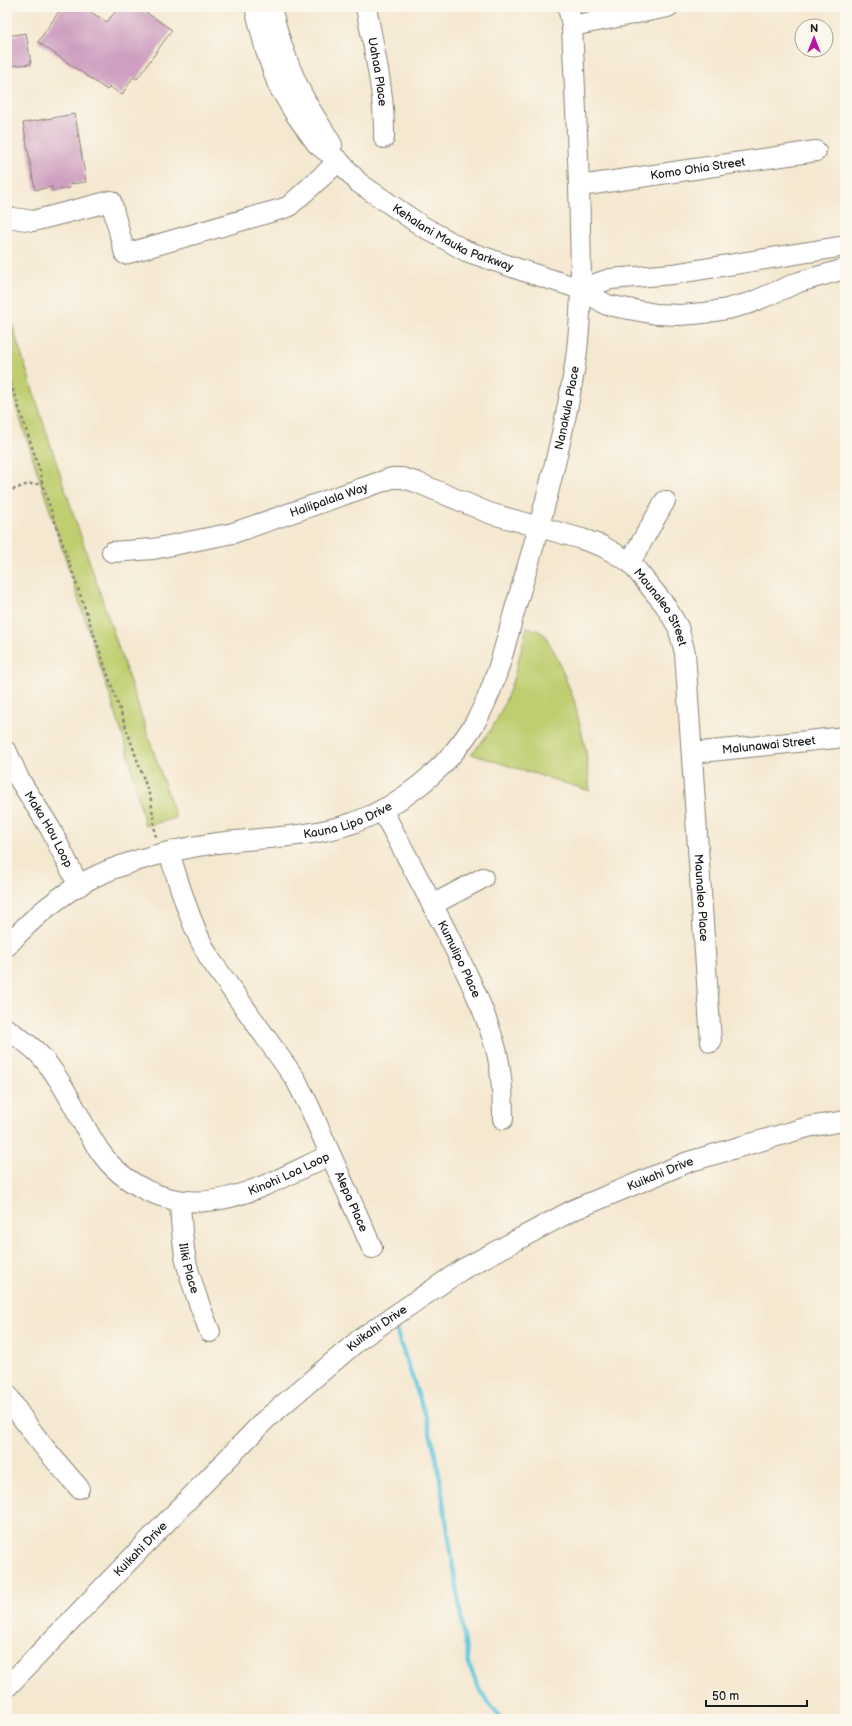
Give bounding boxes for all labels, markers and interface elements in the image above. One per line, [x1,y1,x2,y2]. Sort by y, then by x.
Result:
north arrow [794,18,834,58]
text: N [810,22,818,35]
street label: Uahaa Place [364,36,390,107]
street label: Komo Ohia Street [649,155,747,183]
street label: Kehalani Mauka Parkway [389,201,516,275]
street label: Nanakula Place [552,365,583,451]
street label: Haliipalala Way [288,480,370,521]
street label: Maunaleo Street [630,565,690,648]
street label: Malunawai Street [721,733,816,758]
street label: Maka Hou Loop [21,789,76,870]
street label: Kauna Lipo Drive [302,799,395,842]
street label: Maunaleo Place [690,854,711,942]
street label: Kumulipo Place [434,918,484,1000]
street label: Kinohi Loa Loop [246,1149,332,1199]
street label: Kuikahi Drive [625,1154,695,1195]
street label: Alepa Place [331,1169,371,1234]
street label: Iliki Place [175,1242,202,1296]
street label: Kuikahi Drive [344,1302,410,1355]
street label: Kuikahi Drive [111,1519,171,1580]
scale bar [706,1682,807,1708]
text: 50 m [712,1689,739,1704]

